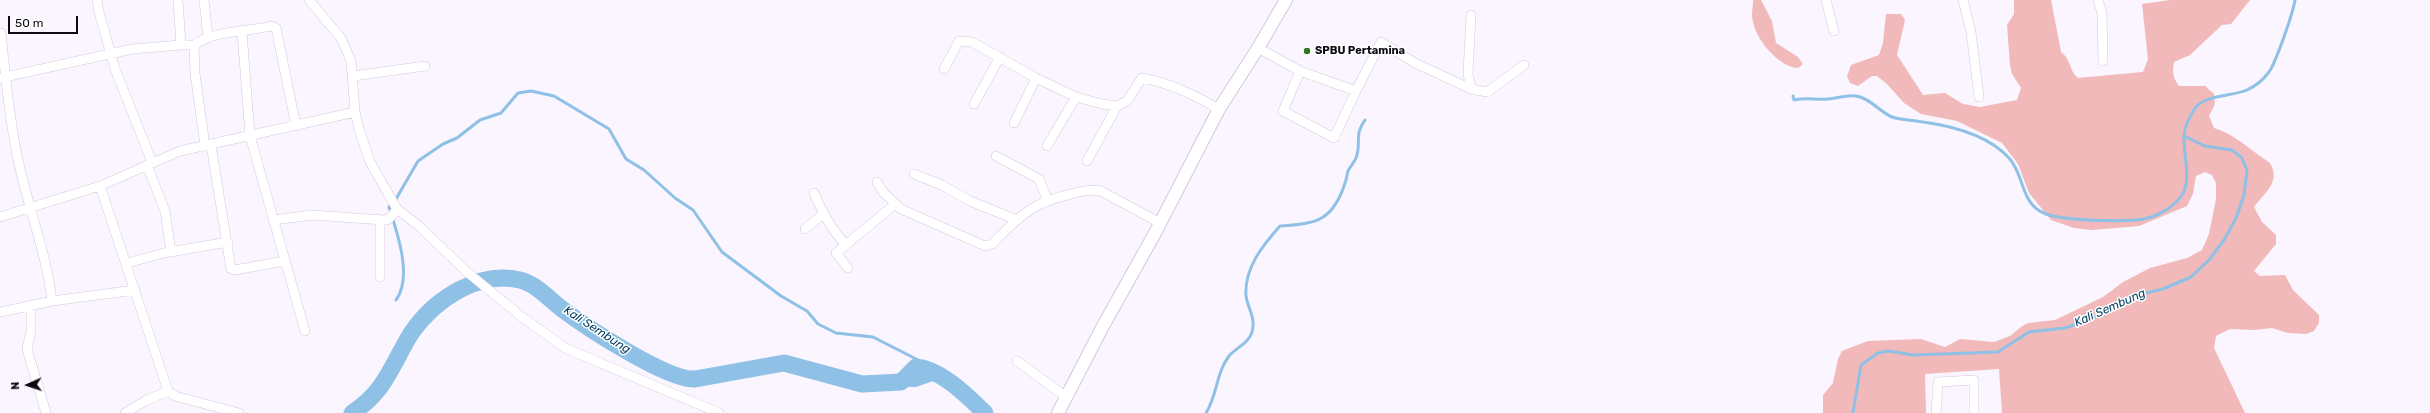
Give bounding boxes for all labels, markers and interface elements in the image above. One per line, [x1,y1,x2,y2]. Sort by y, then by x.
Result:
scale bar [10,8,80,34]
text: 50 m [15,16,43,30]
place label: SPBU Pertamina [1315,44,1405,58]
marker: SPBU Pertamina [1302,46,1312,56]
water label: Kali Sembung [2072,286,2148,330]
water label: Kali Sembung [561,303,633,357]
north arrow [8,365,48,405]
text: N [9,381,22,390]

